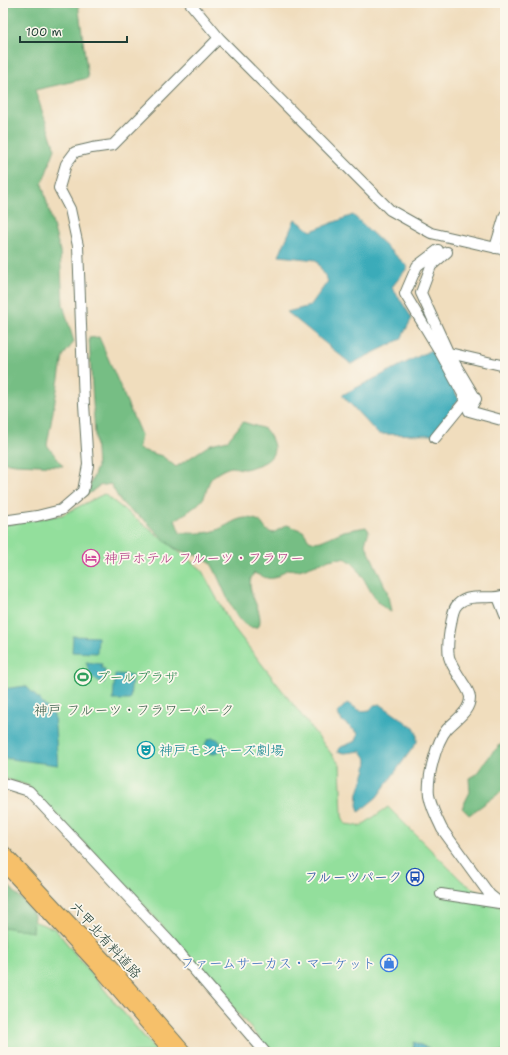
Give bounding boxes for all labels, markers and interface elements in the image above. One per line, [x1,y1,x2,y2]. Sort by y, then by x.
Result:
scale bar [20,18,127,44]
text: 100 m [26,24,62,40]
hotel icon: 神戸ホテル フルーツ・フラワー [81,548,101,568]
place label: 神戸ホテル フルーツ・フラワー [104,549,304,567]
sports icon: プールプラザ [73,667,93,687]
place label: プールプラザ [96,668,178,686]
park label: 神戸 フルーツ・フラワーパーク [34,701,234,719]
theatre icon: 神戸モンキーズ劇場 [136,740,156,760]
place label: 神戸モンキーズ劇場 [159,741,284,759]
bus stop icon: フルーツパーク [405,867,425,887]
place label: フルーツパーク [305,868,402,886]
street label: 六甲北有料道路 [67,898,145,982]
shop icon: ファームサーカス・マーケット [379,953,399,973]
place label: ファームサーカス・マーケット [181,954,376,972]

